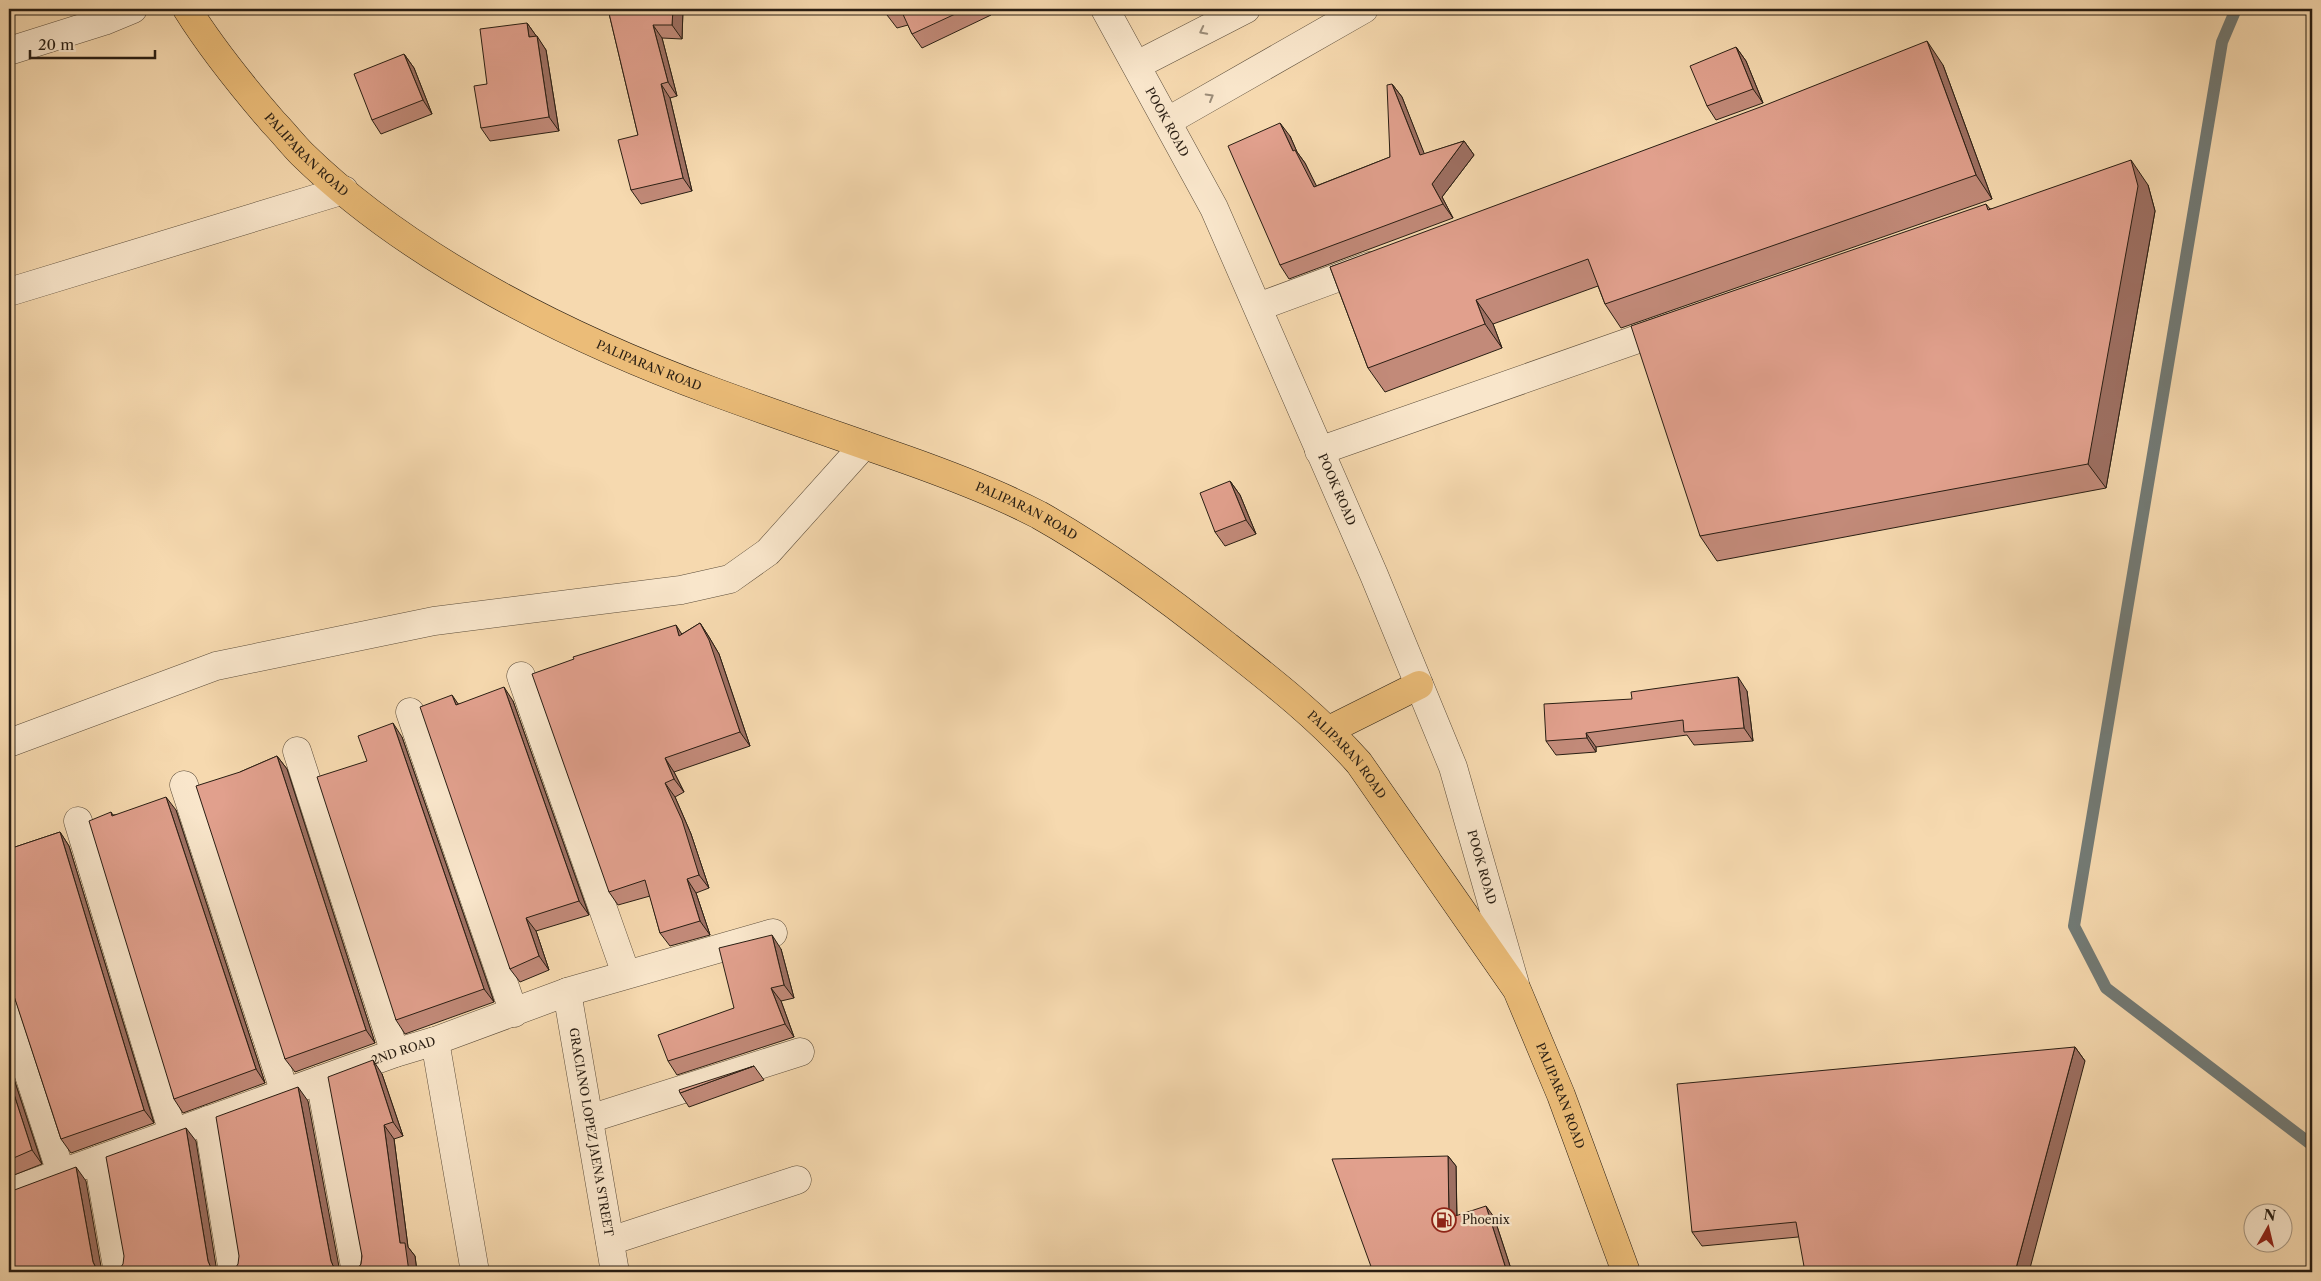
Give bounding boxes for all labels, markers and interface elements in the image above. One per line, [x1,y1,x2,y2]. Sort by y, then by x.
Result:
one-way arrow [1199,25,1208,35]
scale bar [30,28,155,60]
text: 20 m [38,35,74,54]
street label: POOK ROAD [1142,85,1193,159]
one-way arrow [1205,93,1214,103]
street label: PALIPARAN ROAD [262,110,352,200]
street label: PALIPARAN ROAD [594,337,704,394]
street label: POOK ROAD [1315,451,1360,528]
street label: PALIPARAN ROAD [973,479,1081,543]
street label: PALIPARAN ROAD [1304,707,1390,802]
street label: POOK ROAD [1464,828,1500,906]
street label: GRACIANO LOPEZ JAENA STREET [566,1026,617,1237]
street label: 2ND ROAD [369,1033,438,1068]
street label: PALIPARAN ROAD [1533,1040,1588,1151]
north arrow [2244,1204,2294,1254]
text: N [2263,1205,2277,1225]
fuel station icon: Phoenix [1431,1207,1457,1233]
place label: Phoenix [1462,1212,1510,1227]

